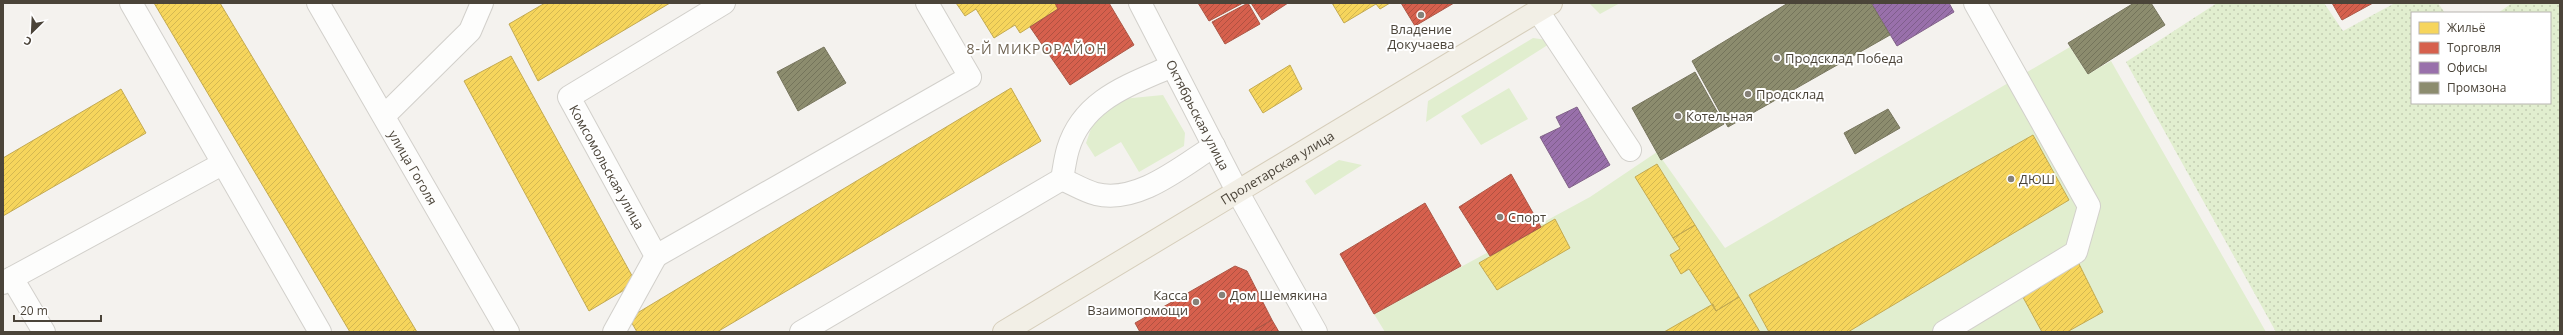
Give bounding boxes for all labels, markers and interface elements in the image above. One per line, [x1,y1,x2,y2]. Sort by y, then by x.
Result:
marker: Владение Докучаева [1416,10,1426,20]
north arrow [12,12,52,52]
legend [2411,12,2551,104]
text: Жильё [2447,19,2486,36]
place label: Владение Докучаева [1387,20,1455,53]
text: С [21,33,34,50]
district label: 8-Й МИКРОРАЙОН [967,39,1107,58]
text: Торговля [2447,39,2501,56]
place label: Продсклад Победа [1785,49,1903,67]
marker: Продсклад Победа [1772,53,1782,63]
street label: Октябрьская улица [1162,57,1234,173]
text: Офисы [2447,59,2488,76]
text: Промзона [2447,79,2506,96]
place label: Продсклад [1756,85,1824,103]
marker: Продсклад [1743,89,1753,99]
street label: Комсомольская улица [565,101,649,233]
place label: Котельная [1686,107,1753,125]
marker: Котельная [1673,111,1683,121]
street label: Пролетарская улица [1217,126,1338,209]
street label: улица Гоголя [384,127,442,208]
place label: ДЮШ [2019,170,2055,188]
marker: ДЮШ [2006,174,2016,184]
place label: Спорт [1508,208,1546,226]
marker: Спорт [1495,212,1505,222]
place label: Касса Взаимопомощи [1087,286,1188,319]
place label: Дом Шемякина [1230,286,1328,304]
marker: Дом Шемякина [1217,290,1227,300]
scale bar [14,297,101,323]
marker: Касса Взаимопомощи [1191,297,1201,307]
text: 20 m [20,302,48,319]

